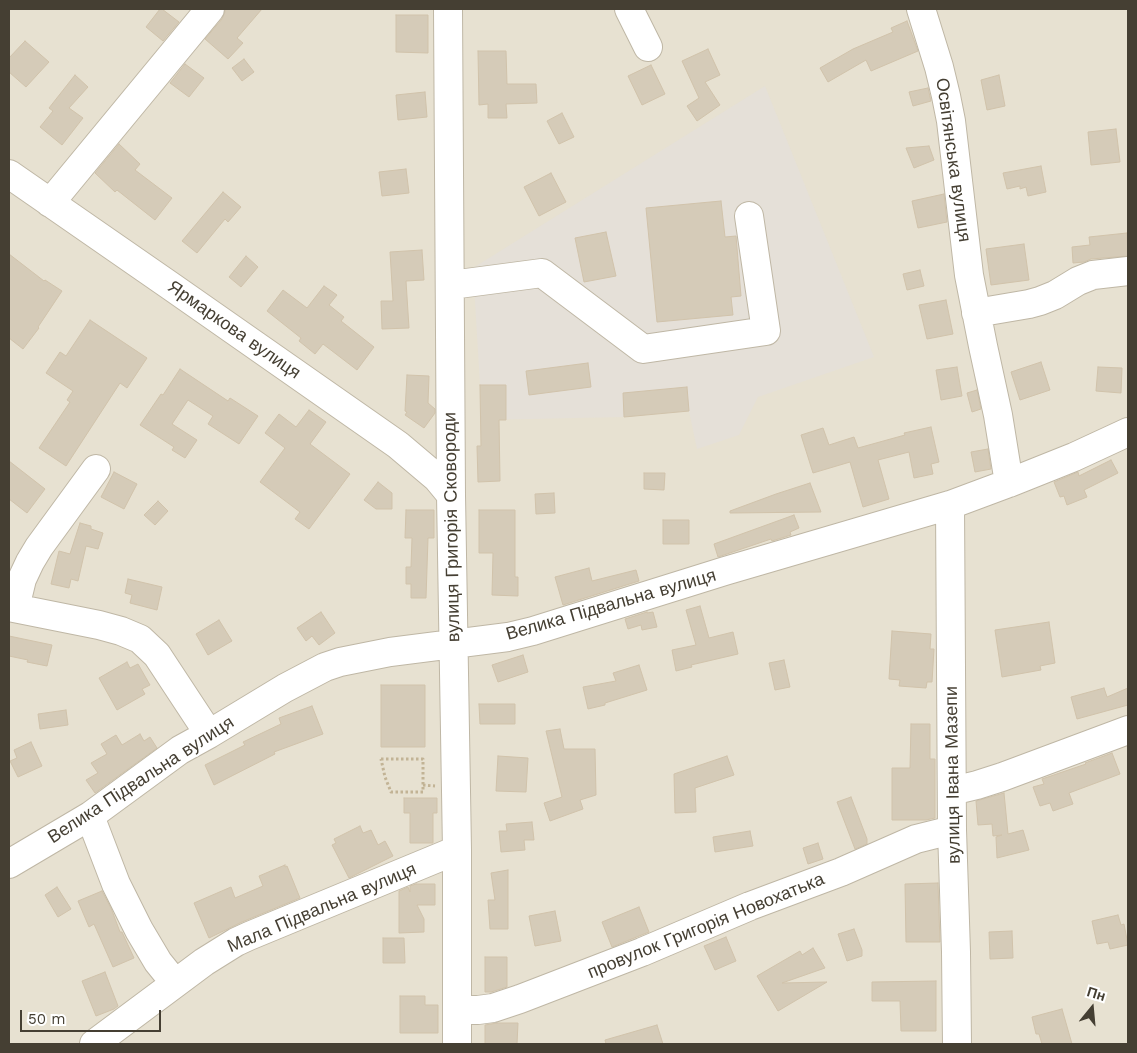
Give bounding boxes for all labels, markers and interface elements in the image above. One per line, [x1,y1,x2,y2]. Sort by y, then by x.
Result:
street label: Освітянська вулиця [931,76,975,244]
street label: Ярмаркова вулиця [163,276,305,384]
street label: вулиця Григорія Сковороди [439,412,465,642]
street label: Велика Підвальна вулиця [503,565,719,645]
street label: вулиця Івана Мазепи [941,686,965,864]
street label: Велика Підвальна вулиця [44,712,238,848]
street label: Мала Підвальна вулиця [224,858,420,958]
street label: провулок Григорія Новохатька [584,868,828,984]
north arrow [1067,983,1117,1033]
text: Пн [1085,983,1108,1004]
scale bar [22,1000,164,1032]
text: 50 m [28,1010,65,1028]

